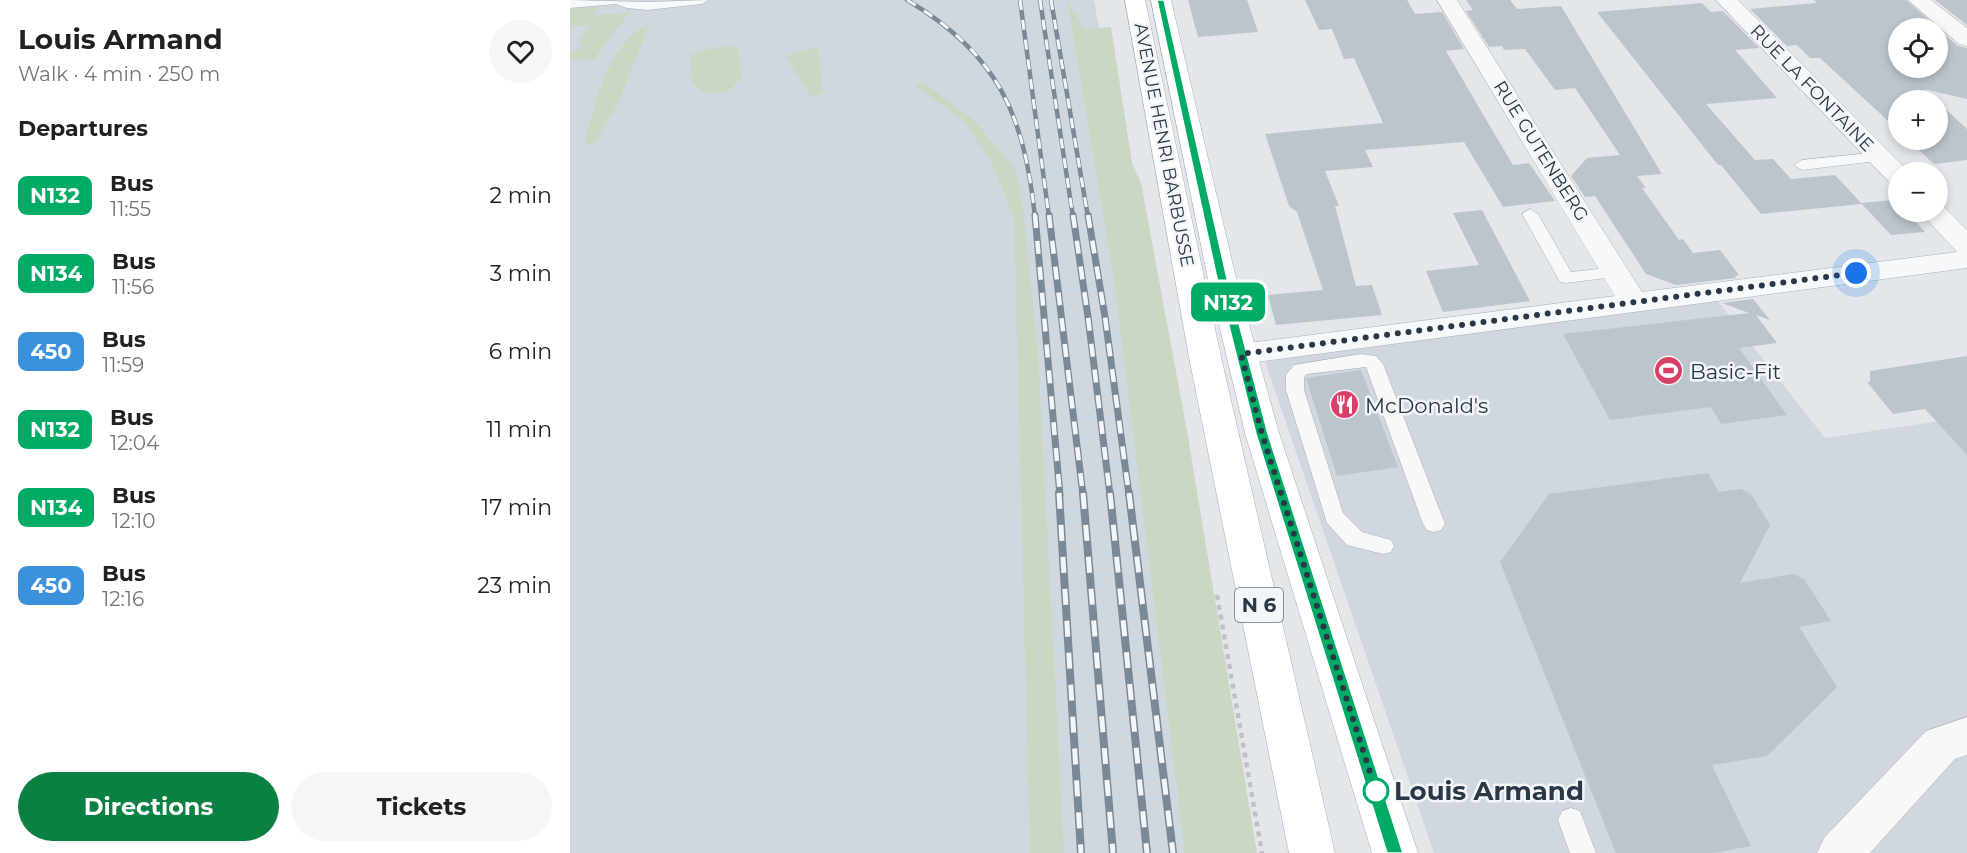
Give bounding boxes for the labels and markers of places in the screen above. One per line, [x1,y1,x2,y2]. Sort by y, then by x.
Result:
sports icon: Basic-Fit [1653,355,1685,387]
place label: Basic-Fit [1690,359,1781,384]
restaurant icon: McDonald's [1328,389,1360,421]
place label: McDonald's [1365,393,1488,418]
place label: Louis Armand [1394,775,1584,807]
marker: Louis Armand [1363,778,1389,804]

